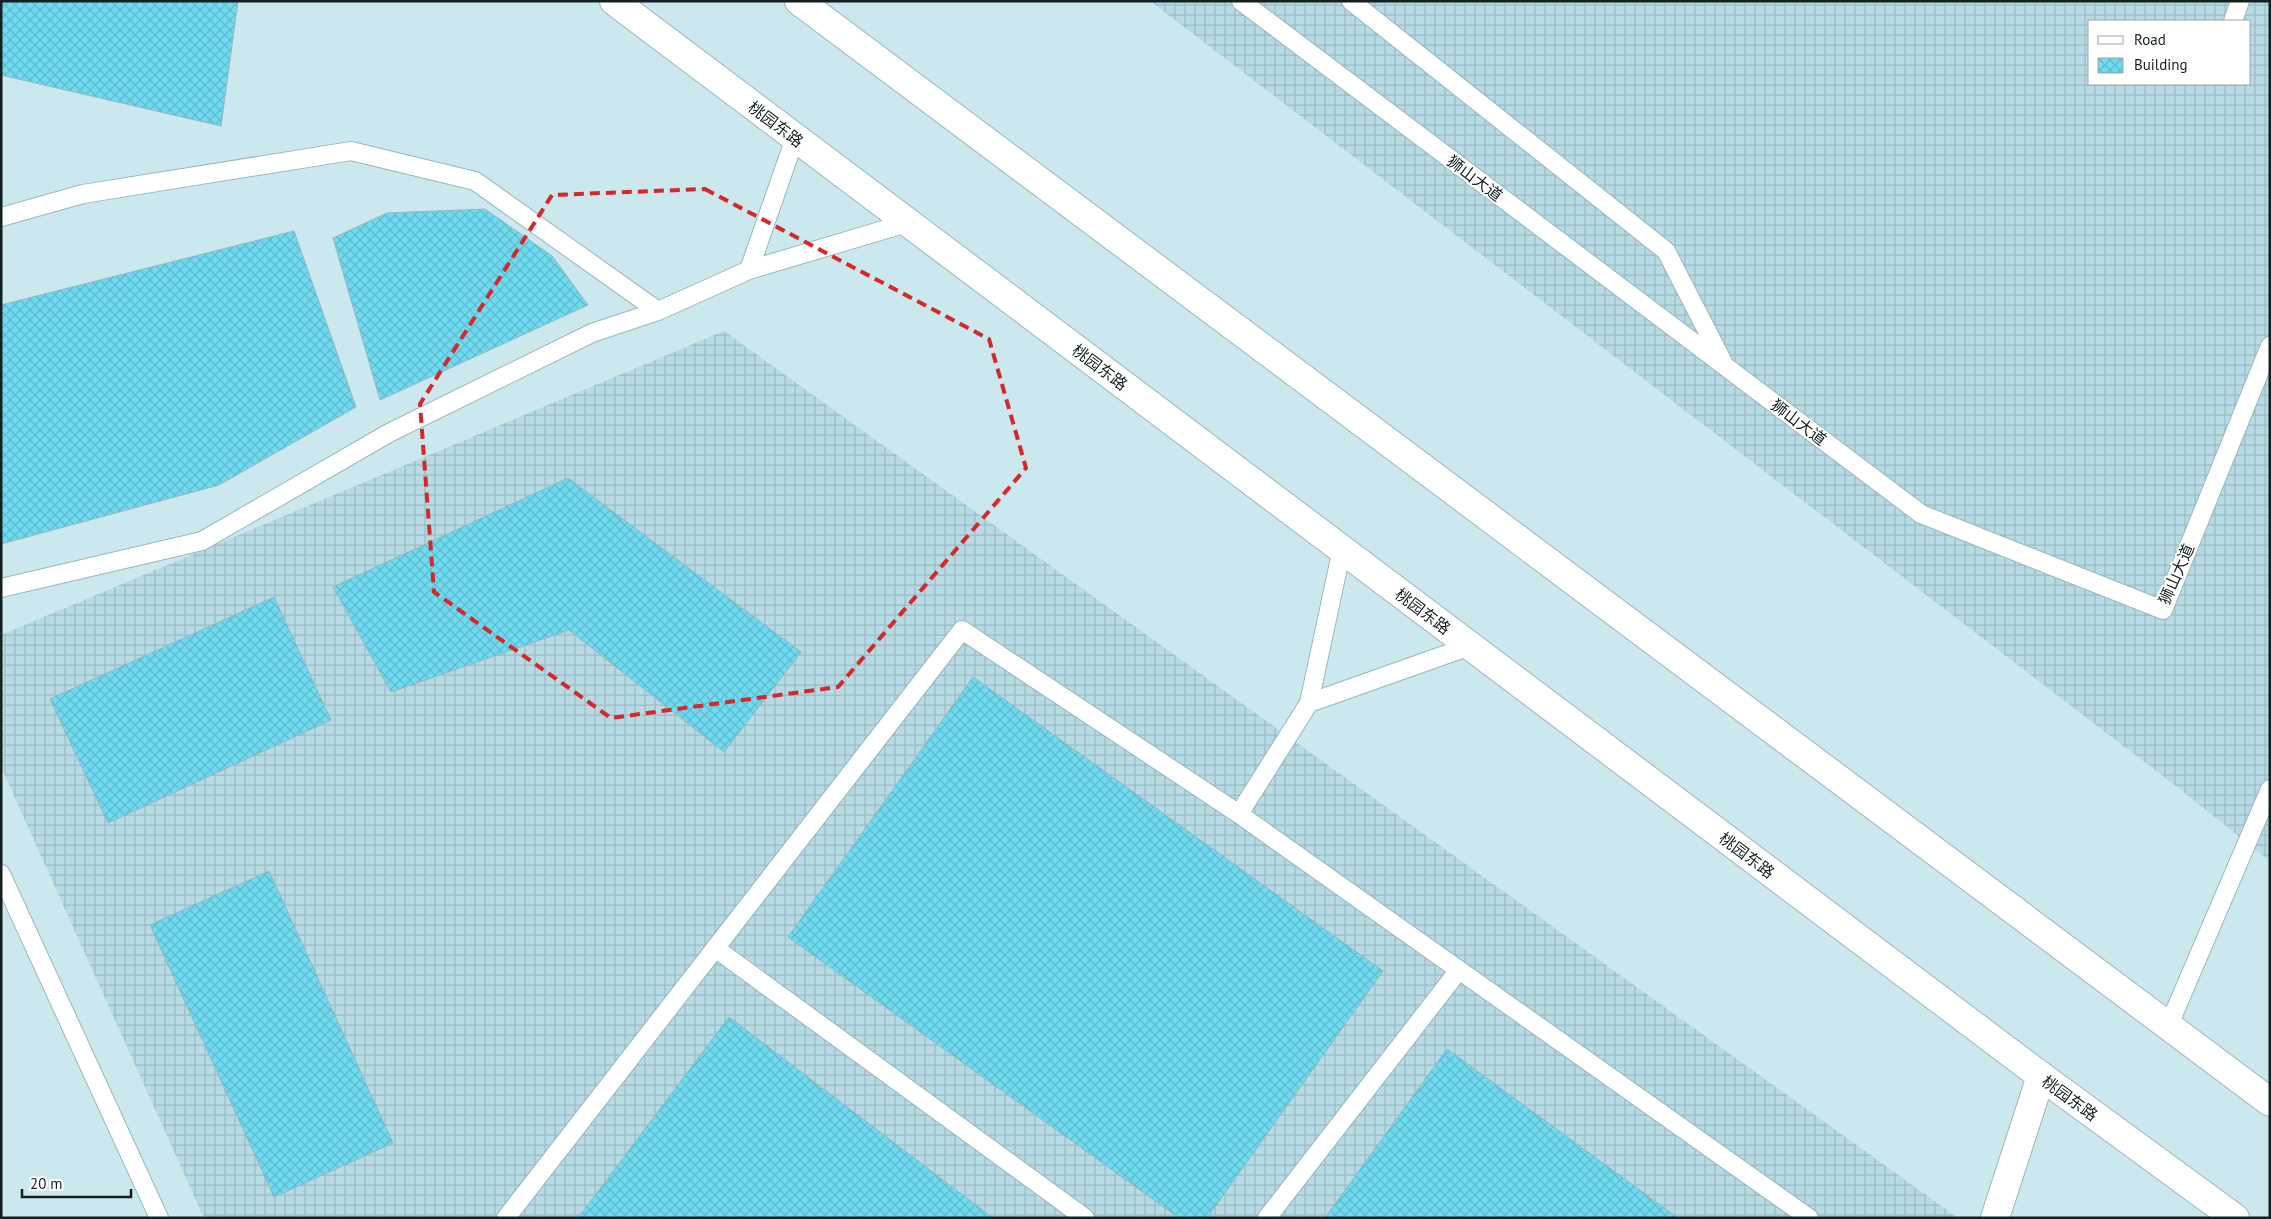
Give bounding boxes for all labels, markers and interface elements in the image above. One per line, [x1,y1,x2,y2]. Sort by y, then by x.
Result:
legend [2088,20,2251,85]
text: Road [2134,30,2166,49]
text: Building [2134,55,2188,74]
street label: 桃园东路 [744,97,808,151]
street label: 狮山大道 [1443,151,1507,205]
street label: 桃园东路 [1068,340,1132,394]
street label: 狮山大道 [1767,395,1831,449]
street label: 狮山大道 [2154,541,2198,607]
street label: 桃园东路 [1391,584,1455,638]
street label: 桃园东路 [1715,828,1779,882]
street label: 桃园东路 [2038,1071,2102,1125]
scale bar [22,1166,131,1198]
text: 20 m [30,1174,63,1193]

